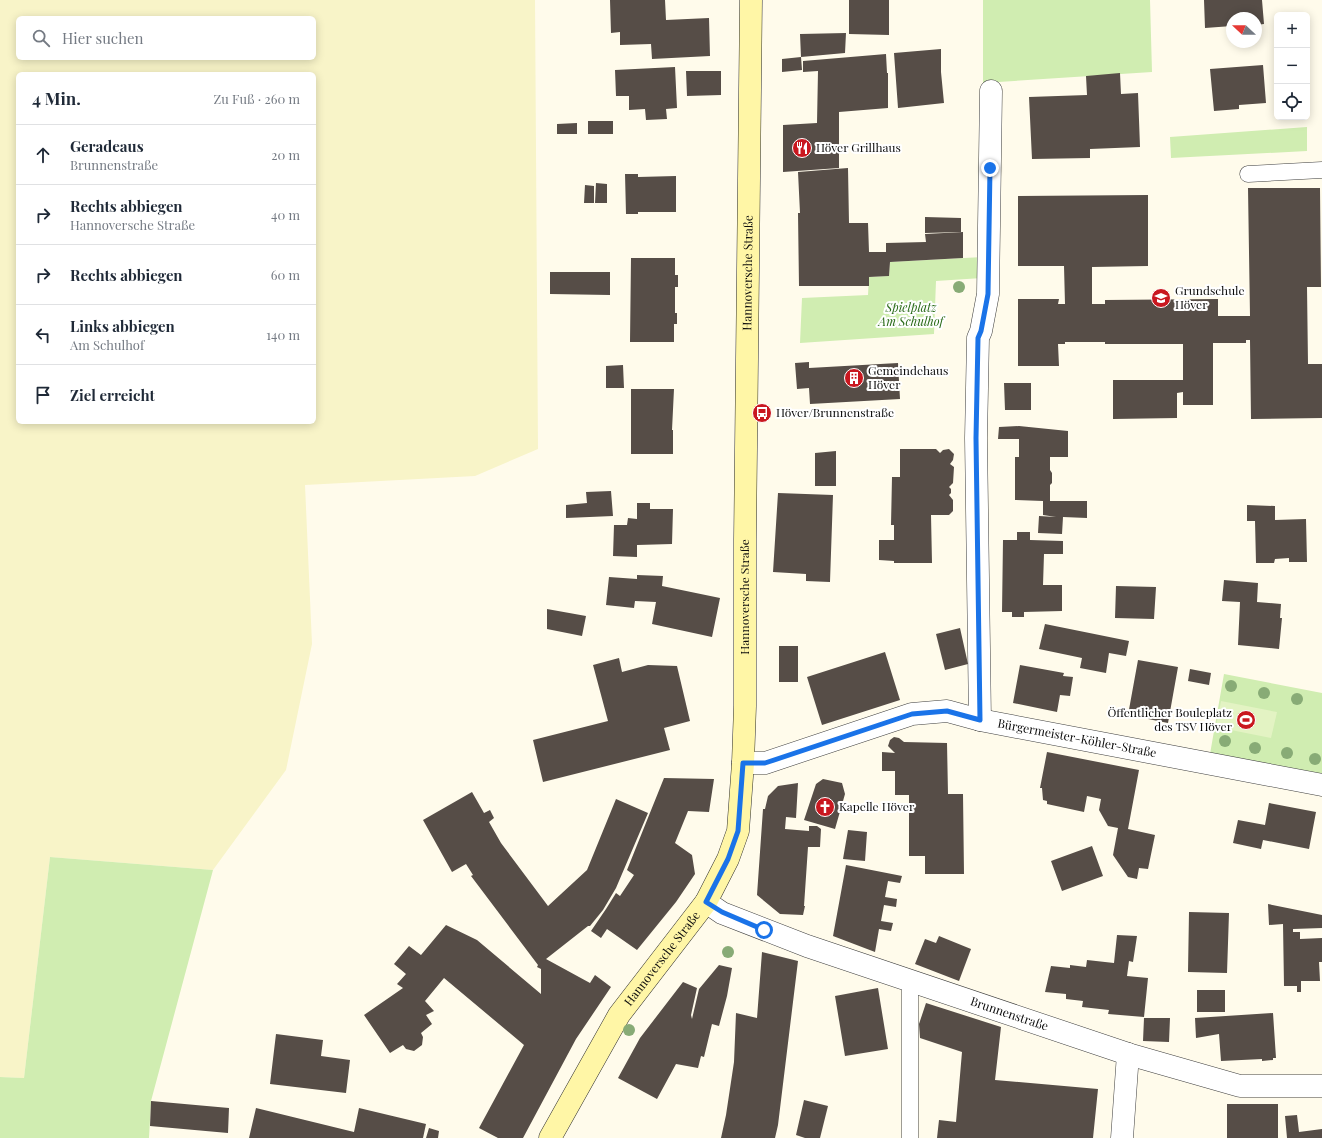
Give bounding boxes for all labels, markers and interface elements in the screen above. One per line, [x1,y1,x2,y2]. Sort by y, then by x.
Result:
north arrow [1226,12,1262,48]
map controls [1274,12,1310,120]
button: + [1274,12,1310,48]
search box [16,16,316,60]
icon: search [30,27,52,49]
text: Hier suchen [62,28,144,48]
button: − [1274,48,1310,84]
button: locate [1274,84,1310,120]
text: 4 Min. [32,87,81,109]
text: Zu Fuß · 260 m [214,90,300,107]
text: Geradeaus [70,136,144,156]
restaurant icon: Höver Grillhaus [791,137,813,159]
place label: Höver Grillhaus [816,139,901,155]
icon: ahead [32,144,54,166]
text: 20 m [271,146,300,163]
text: Brunnenstraße [70,156,158,173]
route end [981,159,999,177]
text: Rechts abbiegen [70,196,183,216]
icon: right [32,204,54,226]
text: 40 m [271,206,300,223]
street label: Hannoversche Straße [738,215,756,331]
text: Hannoversche Straße [70,216,195,233]
icon: right [32,264,54,286]
text: Rechts abbiegen [70,265,183,285]
text: 60 m [271,266,300,283]
place label: Grundschule Höver [1175,282,1245,312]
school or university icon: Grundschule Höver [1150,287,1172,309]
park label: Spielplatz Am Schulhof [877,299,946,329]
text: Links abbiegen [70,316,175,336]
icon: left [32,324,54,346]
text: 140 m [266,326,300,343]
text: Am Schulhof [70,336,144,353]
place label: Gemeindehaus Höver [868,362,948,392]
building icon: Gemeindehaus Höver [843,367,865,389]
icon: arrive [32,384,54,406]
text: Ziel erreicht [70,385,155,405]
bus stop icon: Höver/Brunnenstraße [751,402,773,424]
place label: Höver/Brunnenstraße [776,404,894,420]
street label: Hannoversche Straße [736,539,752,655]
place label: Öffentlicher Bouleplatz des TSV Höver [1107,704,1233,734]
sports icon: Öffentlicher Bouleplatz des TSV Höver [1235,709,1257,731]
street label: Bürgermeister-Köhler-Straße [996,715,1158,760]
church icon: Kapelle Höver [814,796,836,818]
place label: Kapelle Höver [839,798,915,814]
street label: Hannoversche Straße [620,907,703,1009]
route start [755,921,773,939]
street label: Brunnenstraße [968,993,1051,1034]

